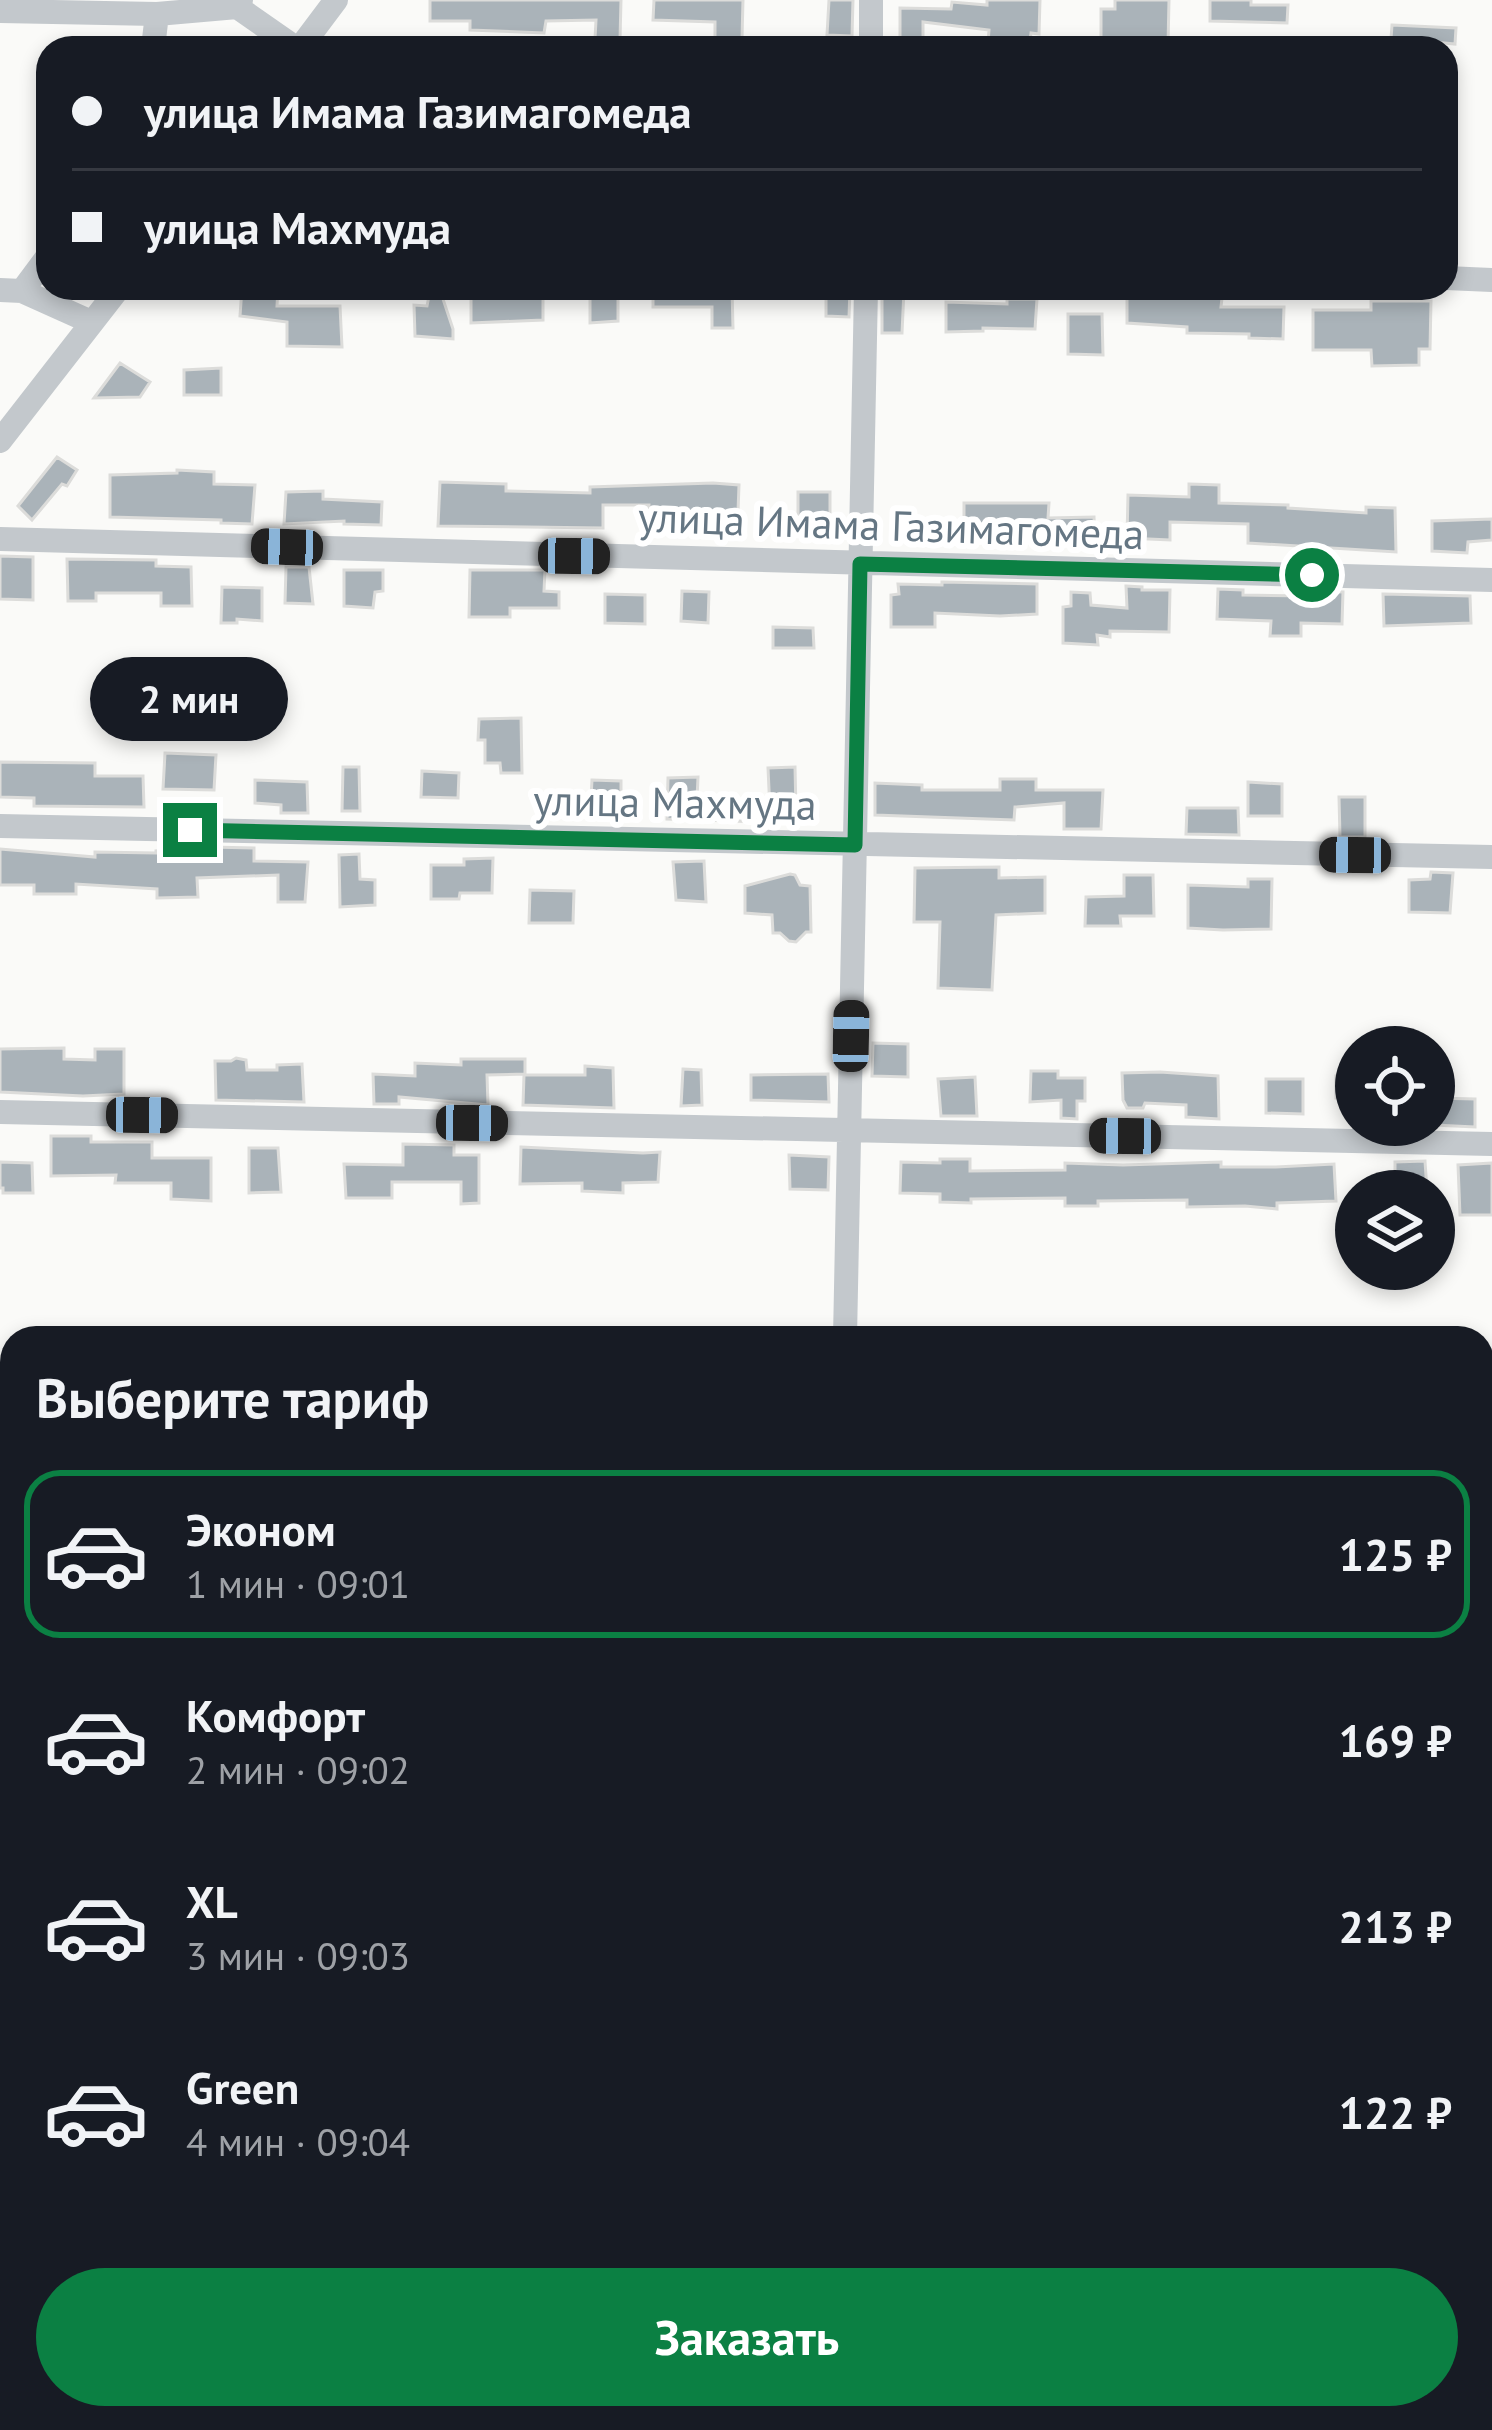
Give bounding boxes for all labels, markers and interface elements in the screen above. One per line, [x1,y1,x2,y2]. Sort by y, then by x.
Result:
text: улица Имама Газимагомеда [144,82,692,140]
text: улица Махмуда [144,198,451,256]
street label: улица Имама Газимагомеда [637,489,1145,561]
car [250,528,324,566]
car [538,537,610,575]
route start [1285,548,1339,602]
callout: 2 мин [91,656,289,740]
text: 2 мин [139,673,239,724]
street label: улица Махмуда [533,772,817,832]
route end [163,803,217,857]
car [1319,836,1391,874]
car [832,1000,870,1072]
map controls [1335,1026,1455,1290]
button: locate [1335,1026,1455,1146]
car [106,1096,178,1134]
car [436,1104,508,1142]
car [1089,1117,1161,1155]
button: layers [1335,1170,1455,1290]
text: Выберите тариф [36,1363,429,1433]
icon: car [42,1500,150,1608]
text: Эконом [186,1500,336,1558]
text: 125 ₽ [1339,1525,1452,1583]
text: 1 мин · 09:01 [186,1558,410,1609]
icon: car [42,1686,150,1794]
text: Комфорт [186,1686,365,1744]
text: 169 ₽ [1339,1711,1452,1769]
text: 2 мин · 09:02 [186,1744,410,1795]
icon: car [42,1872,150,1980]
text: XL [186,1872,238,1930]
text: 213 ₽ [1339,1897,1452,1955]
text: 3 мин · 09:03 [186,1930,410,1981]
icon: car [42,2058,150,2166]
text: Green [186,2058,299,2116]
text: 122 ₽ [1339,2083,1452,2141]
text: 4 мин · 09:04 [186,2116,410,2167]
button: Заказать [36,2268,1458,2406]

